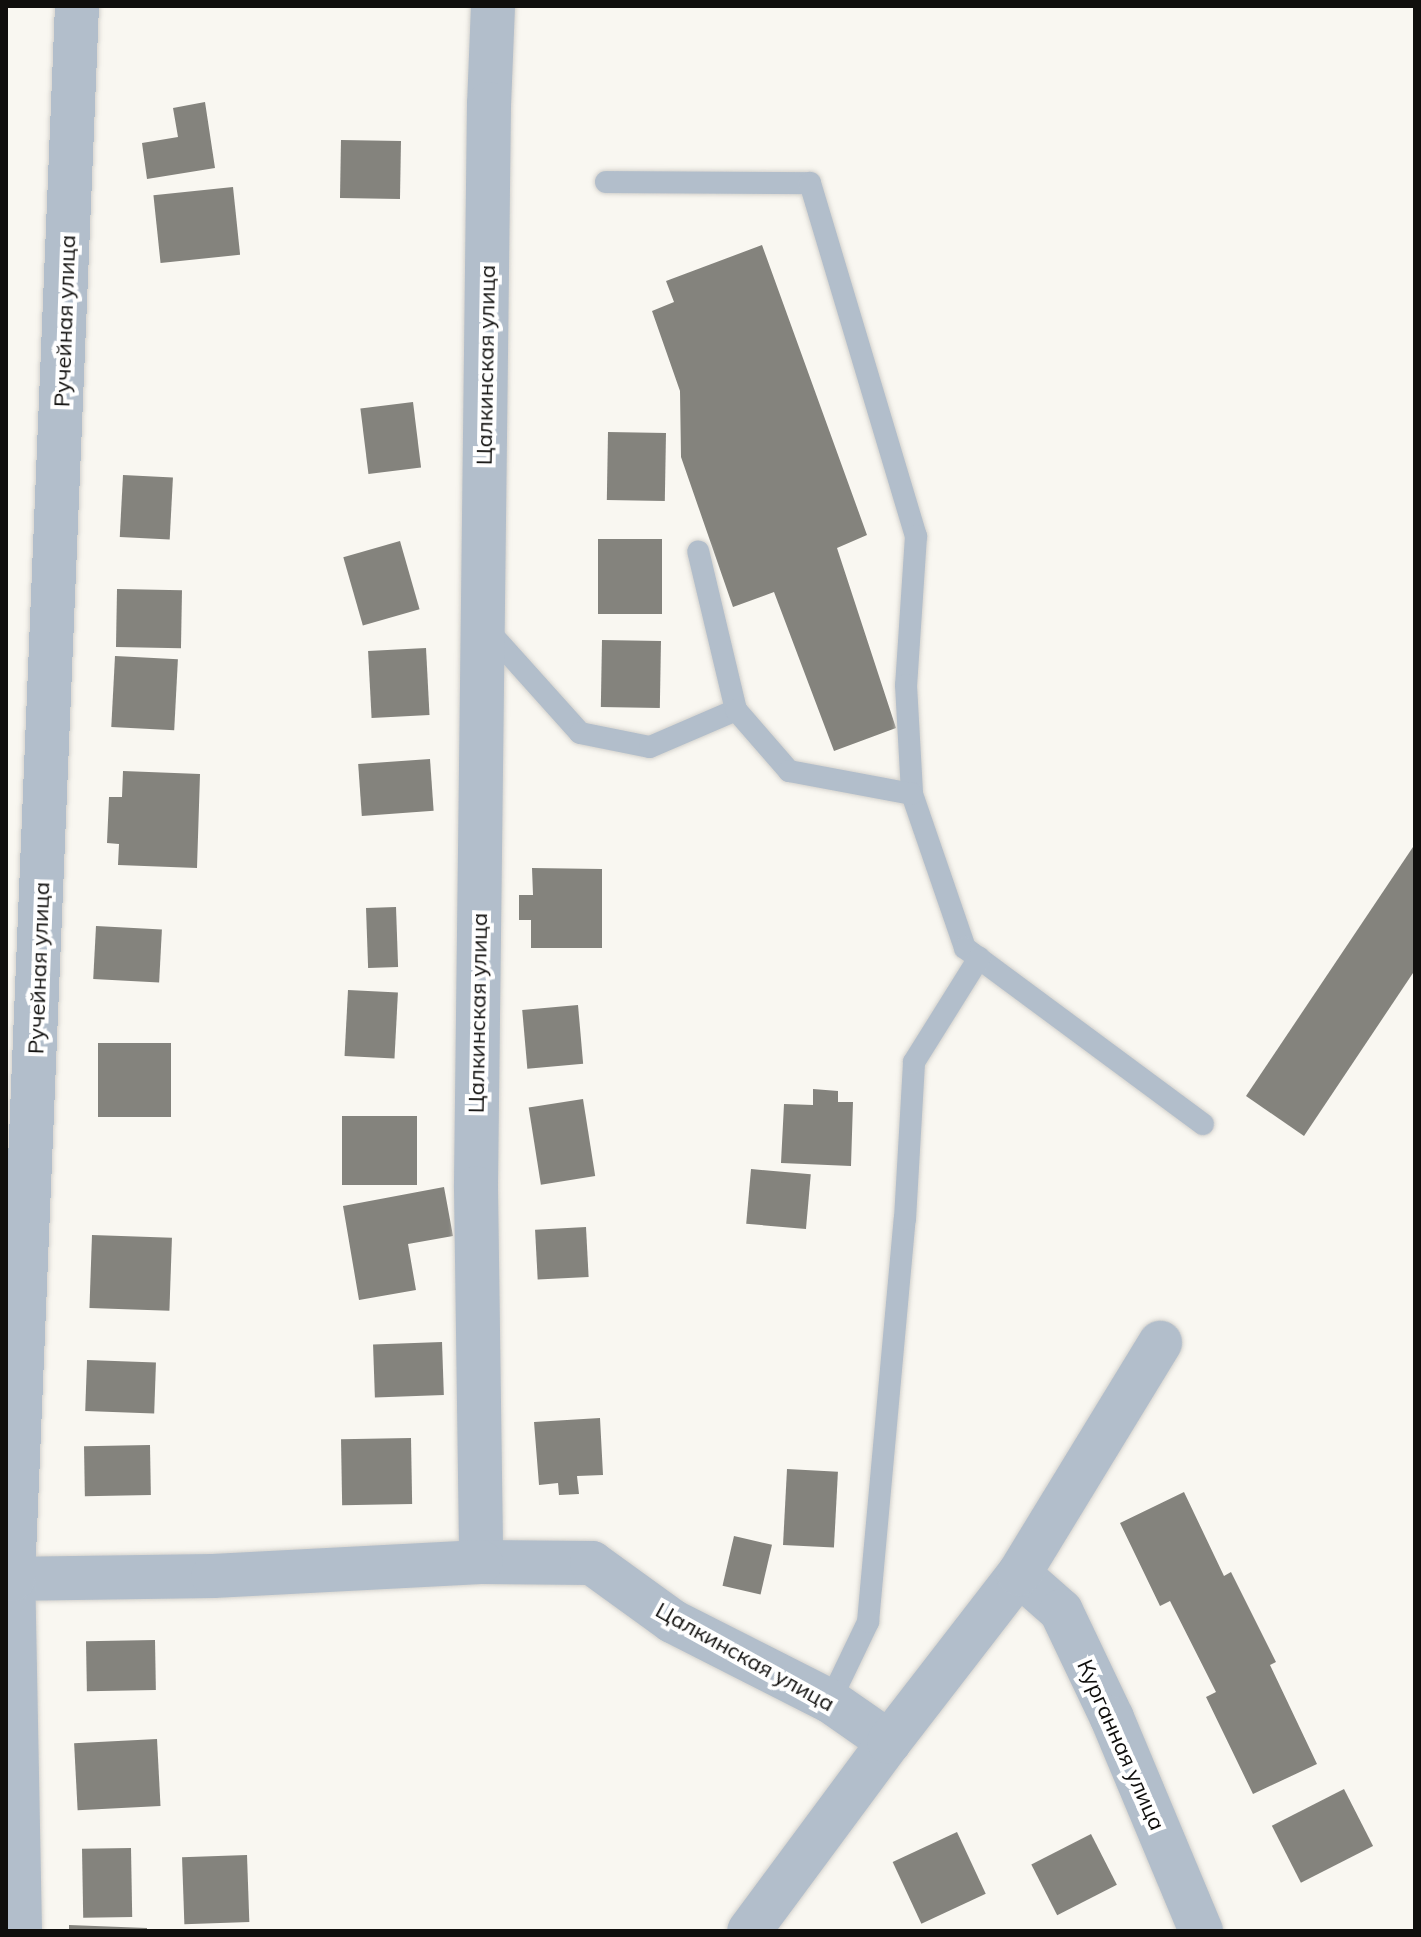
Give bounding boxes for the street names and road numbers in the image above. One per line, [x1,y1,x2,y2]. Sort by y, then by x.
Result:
street label: Ручейная улица [49,234,81,408]
street label: Цалкинская улица [471,265,501,465]
street label: Ручейная улица [23,881,55,1055]
street label: Цалкинская улица [463,913,493,1113]
street label: Цалкинская улица [651,1597,839,1717]
street label: Курганная улица [1071,1656,1171,1834]

